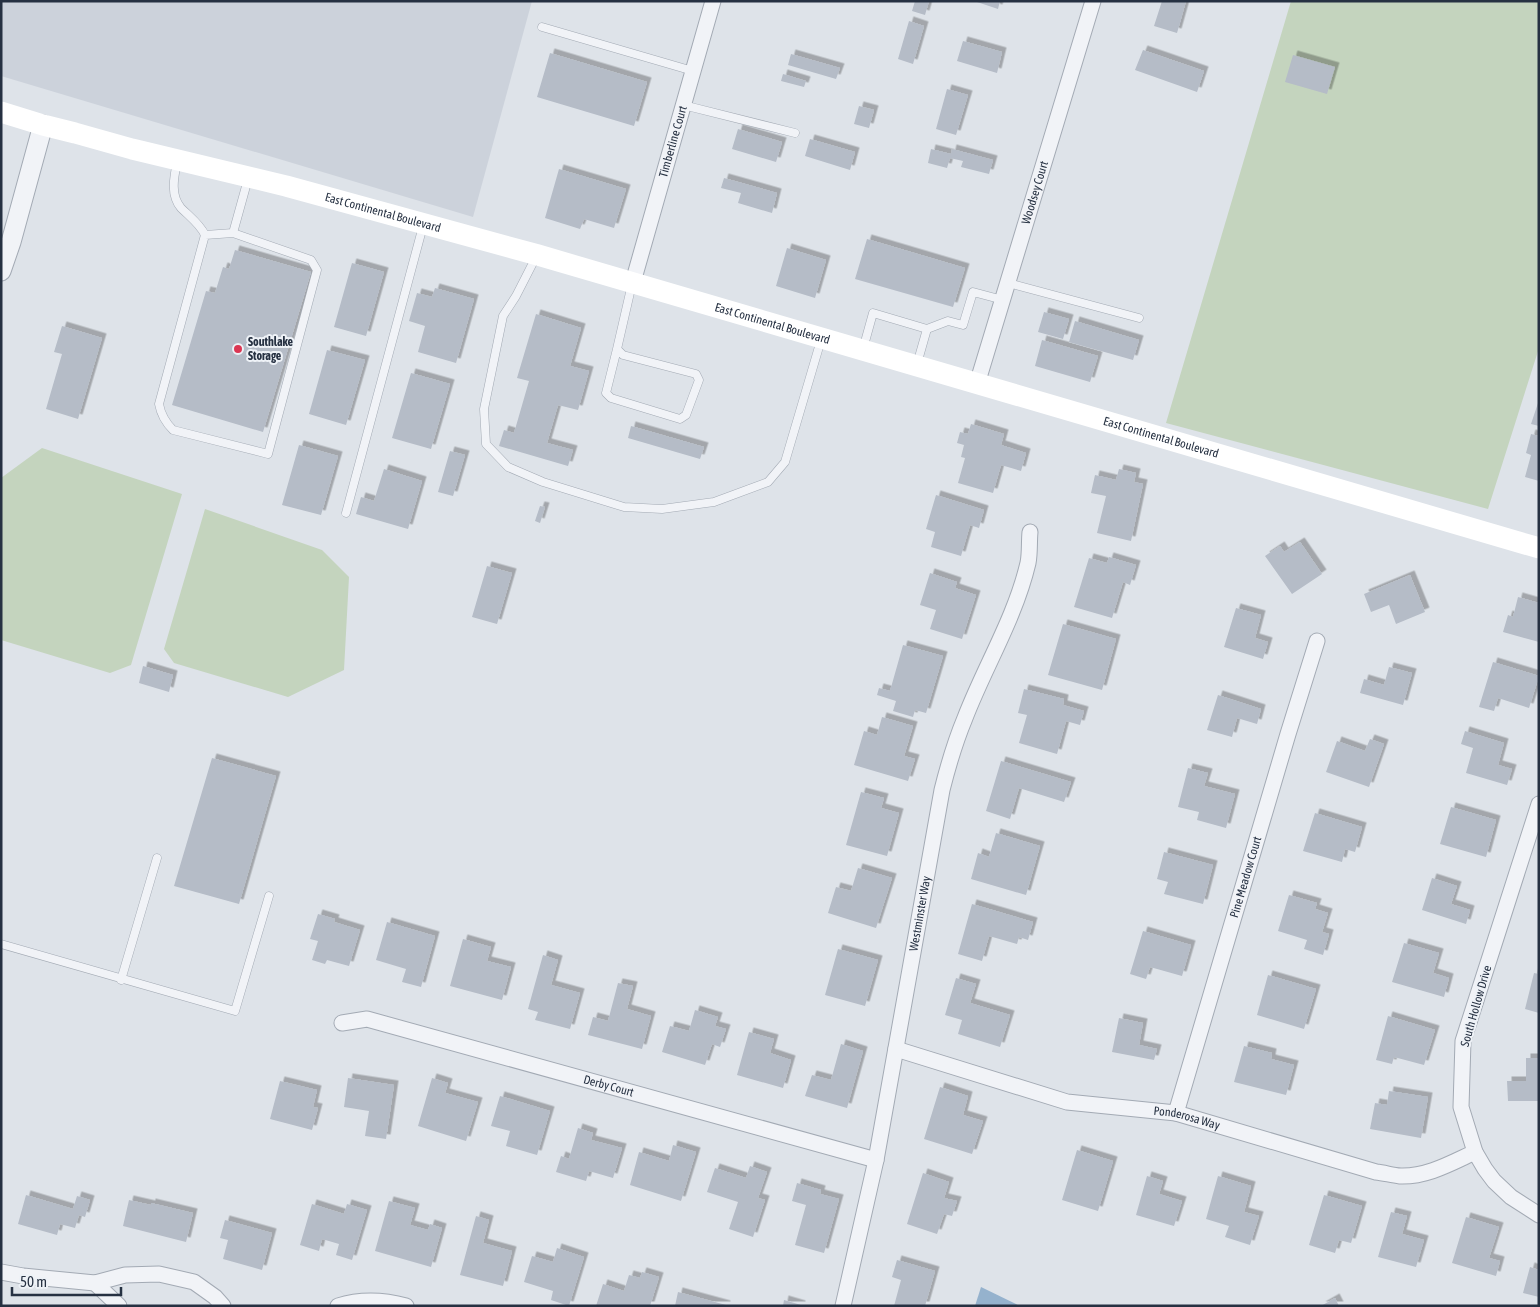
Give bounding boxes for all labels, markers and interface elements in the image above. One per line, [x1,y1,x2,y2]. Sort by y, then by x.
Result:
street label: Timberline Court [656,104,690,179]
street label: Woodsey Court [1019,159,1051,226]
street label: East Continental Boulevard [323,190,442,235]
street label: East Continental Boulevard [713,300,832,347]
place label: Southlake Storage [248,335,294,363]
marker: Southlake Storage [232,343,244,355]
street label: East Continental Boulevard [1102,414,1220,461]
street label: Pine Meadow Court [1227,834,1265,919]
street label: Westminster Way [906,875,934,952]
street label: South Hollow Drive [1458,964,1494,1048]
street label: Derby Court [582,1072,636,1100]
street label: Ponderosa Way [1153,1104,1222,1133]
scale bar [12,1264,121,1296]
text: 50 m [20,1273,47,1290]

